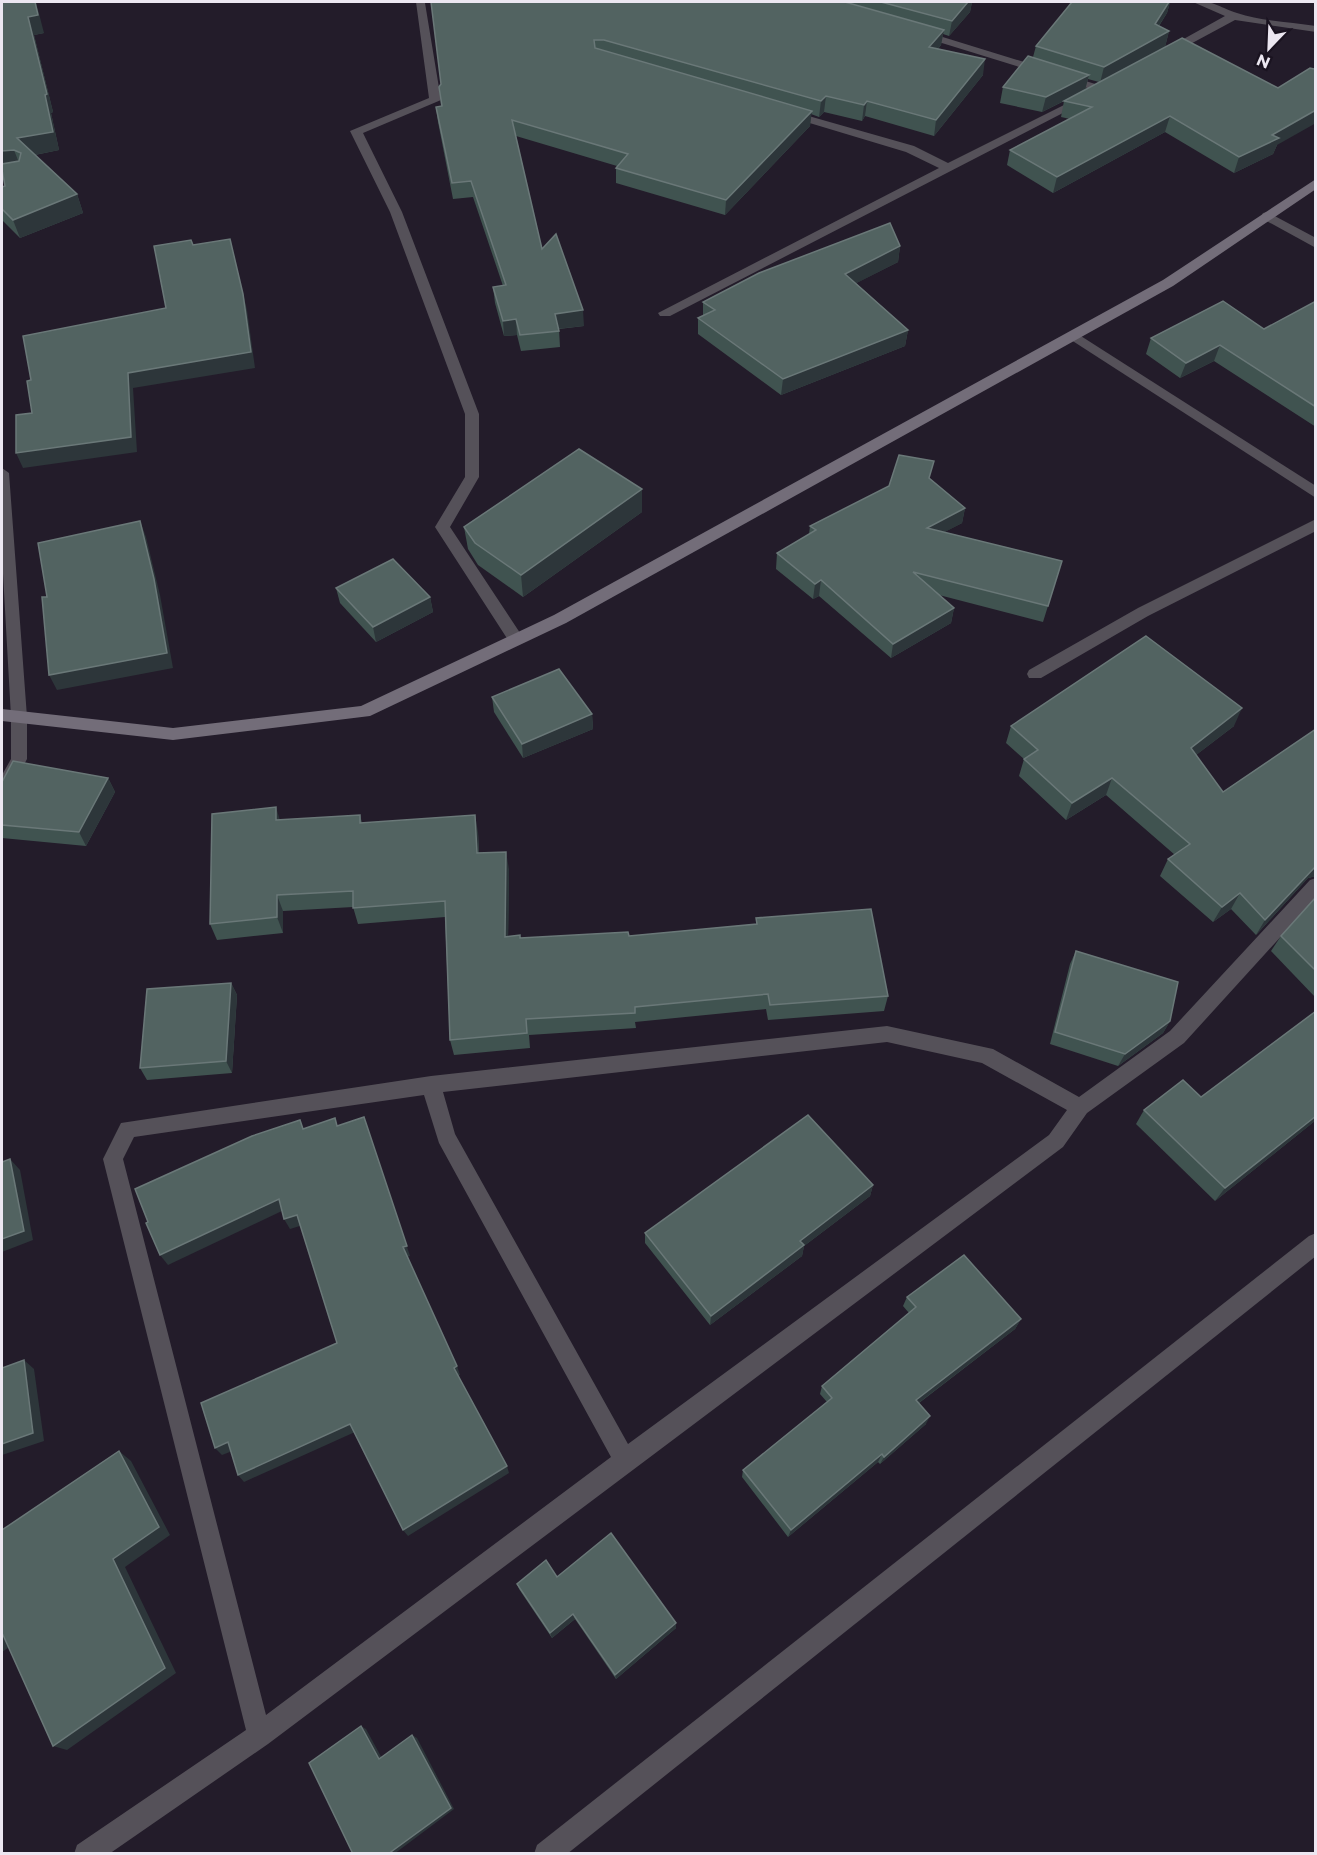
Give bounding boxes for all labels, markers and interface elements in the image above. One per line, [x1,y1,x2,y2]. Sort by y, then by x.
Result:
north arrow [1239,18,1299,78]
text: N [1254,50,1273,73]

